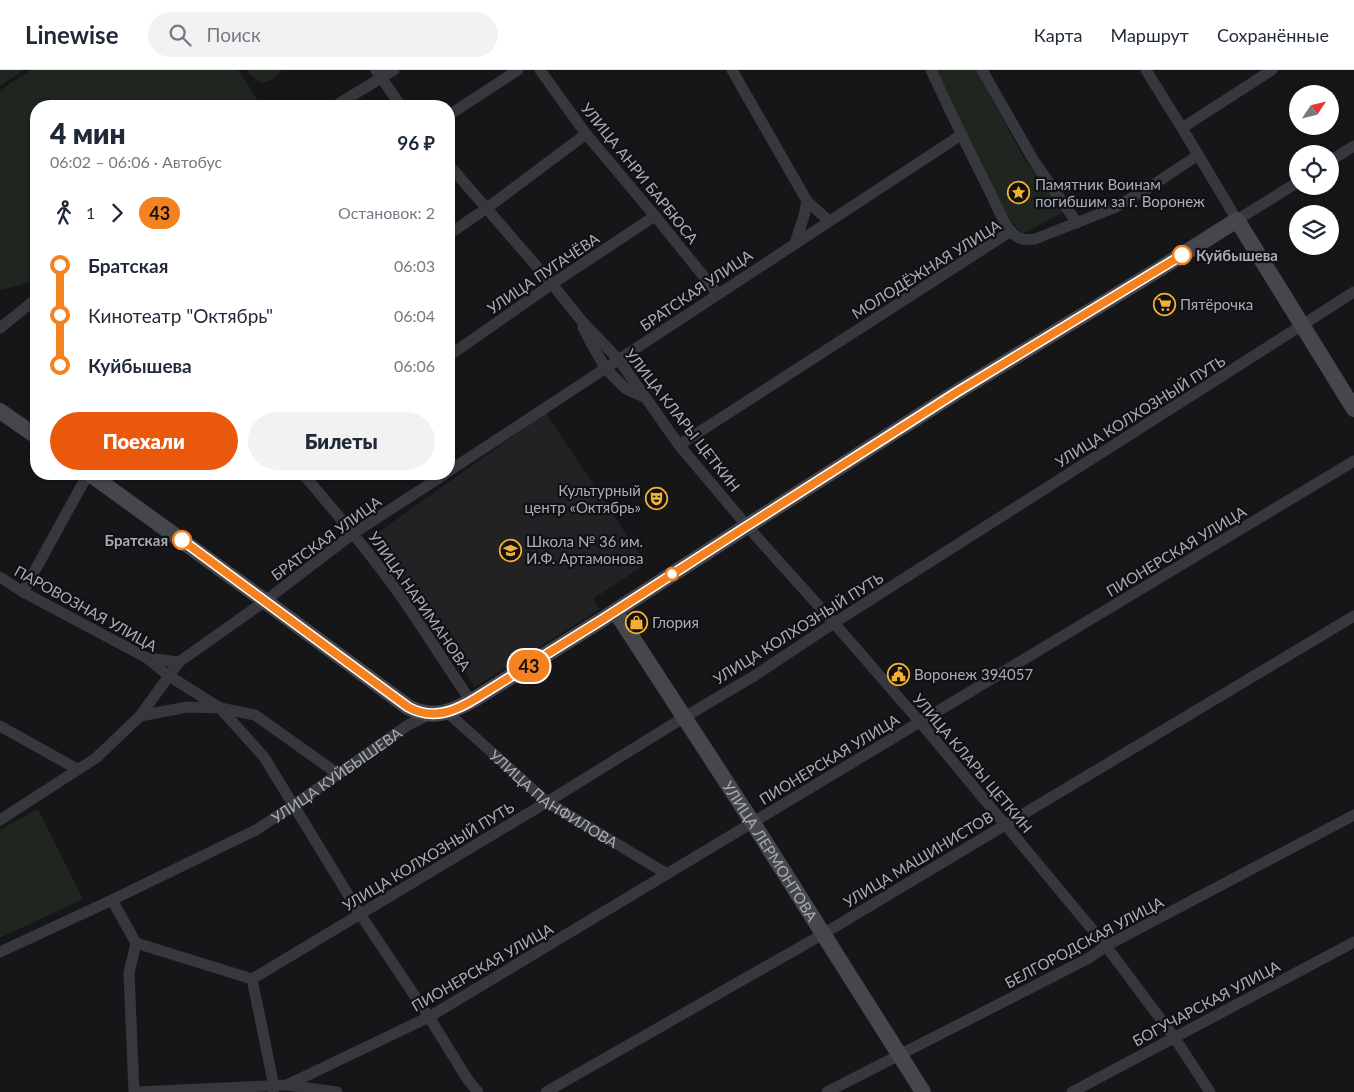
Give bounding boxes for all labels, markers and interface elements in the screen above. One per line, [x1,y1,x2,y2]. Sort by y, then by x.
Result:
search box [148,12,498,57]
text: Linewise [25,20,118,49]
icon: search [166,21,194,49]
text: Поиск [206,23,261,46]
text: Карта [1034,24,1082,46]
text: Маршрут [1110,24,1189,46]
text: Сохранённые [1217,24,1329,46]
north arrow [1289,85,1339,135]
map controls [1289,85,1339,255]
street label: УЛИЦА АНРИ БАРБЮСА [578,99,703,248]
text: 4 мин [50,116,126,150]
text: 96 ₽ [397,131,435,154]
button: locate [1289,145,1339,195]
text: 06:02 – 06:06 · Автобус [50,152,222,171]
place label: Памятник Воинам погибшим за г. Воронеж [1035,175,1205,210]
place icon: Памятник Воинам погибшим за г. Воронеж [1007,181,1031,205]
icon: walk [50,199,78,227]
icon: forward [103,199,131,227]
text: 43 [149,202,170,224]
text: 1 [86,203,95,222]
text: Остановок: 2 [338,203,435,222]
button: layers [1289,205,1339,255]
street label: МОЛОДЁЖНАЯ УЛИЦА [848,215,1005,322]
street label: УЛИЦА ПУГАЧЁВА [484,228,603,317]
street label: БРАТСКАЯ УЛИЦА [636,245,756,334]
marker: Куйбышева [1172,245,1192,265]
place label: Куйбышева [1196,246,1278,264]
text: Братская [88,254,168,277]
text: 06:03 [394,256,435,275]
supermarket icon: Пятёрочка [1152,292,1176,316]
place label: Пятёрочка [1180,295,1253,313]
text: Кинотеатр "Октябрь" [88,304,273,327]
text: 06:04 [394,306,435,325]
street label: УЛИЦА КЛАРЫ ЦЕТКИН [622,345,744,495]
street label: УЛИЦА КОЛХОЗНЫЙ ПУТЬ [1052,351,1228,471]
text: Куйбышева [88,354,192,377]
text: 06:06 [394,356,435,375]
button: Поехали [50,412,238,470]
button: Билеты [248,412,435,470]
place label: Культурный центр «Октябрь» [524,481,641,516]
theatre icon: Культурный центр «Октябрь» [645,487,669,511]
street label: БРАТСКАЯ УЛИЦА [267,491,385,584]
street label: ПИОНЕРСКАЯ УЛИЦА [1103,502,1250,600]
street label: УЛИЦА НАРИМАНОВА [365,528,475,675]
marker: Братская [172,530,192,550]
place label: Братская [105,531,168,549]
place label: Школа № 36 им. И.Ф. Артамонова [526,532,643,567]
school or university icon: Школа № 36 им. И.Ф. Артамонова [498,538,522,562]
street label: ПАРОВОЗНАЯ УЛИЦА [12,561,161,655]
unlabelled marker [665,567,679,581]
street label: УЛИЦА КОЛХОЗНЫЙ ПУТЬ [710,568,886,688]
shop icon: Глория [624,610,648,634]
place label: Глория [652,613,699,631]
line badge: 43 [506,650,552,682]
text: 43 [519,655,539,677]
public building icon: Воронеж 394057 [886,662,910,686]
place label: Воронеж 394057 [914,665,1033,683]
street label: УЛИЦА КЛАРЫ ЦЕТКИН [909,690,1037,836]
street label: ПИОНЕРСКАЯ УЛИЦА [756,710,903,808]
street label: УЛИЦА КУЙБЫШЕВА [268,723,406,827]
street label: УЛИЦА ПАНФИЛОВА [486,746,622,852]
street label: УЛИЦА ЛЕРМОНТОВА [719,778,822,925]
street label: УЛИЦА КОЛХОЗНЫЙ ПУТЬ [339,798,517,914]
street label: УЛИЦА МАШИНИСТОВ [840,807,996,911]
street label: БЕЛГОРОДСКАЯ УЛИЦА [1002,892,1167,992]
street label: ПИОНЕРСКАЯ УЛИЦА [408,919,557,1015]
street label: БОГУЧАРСКАЯ УЛИЦА [1129,956,1284,1050]

